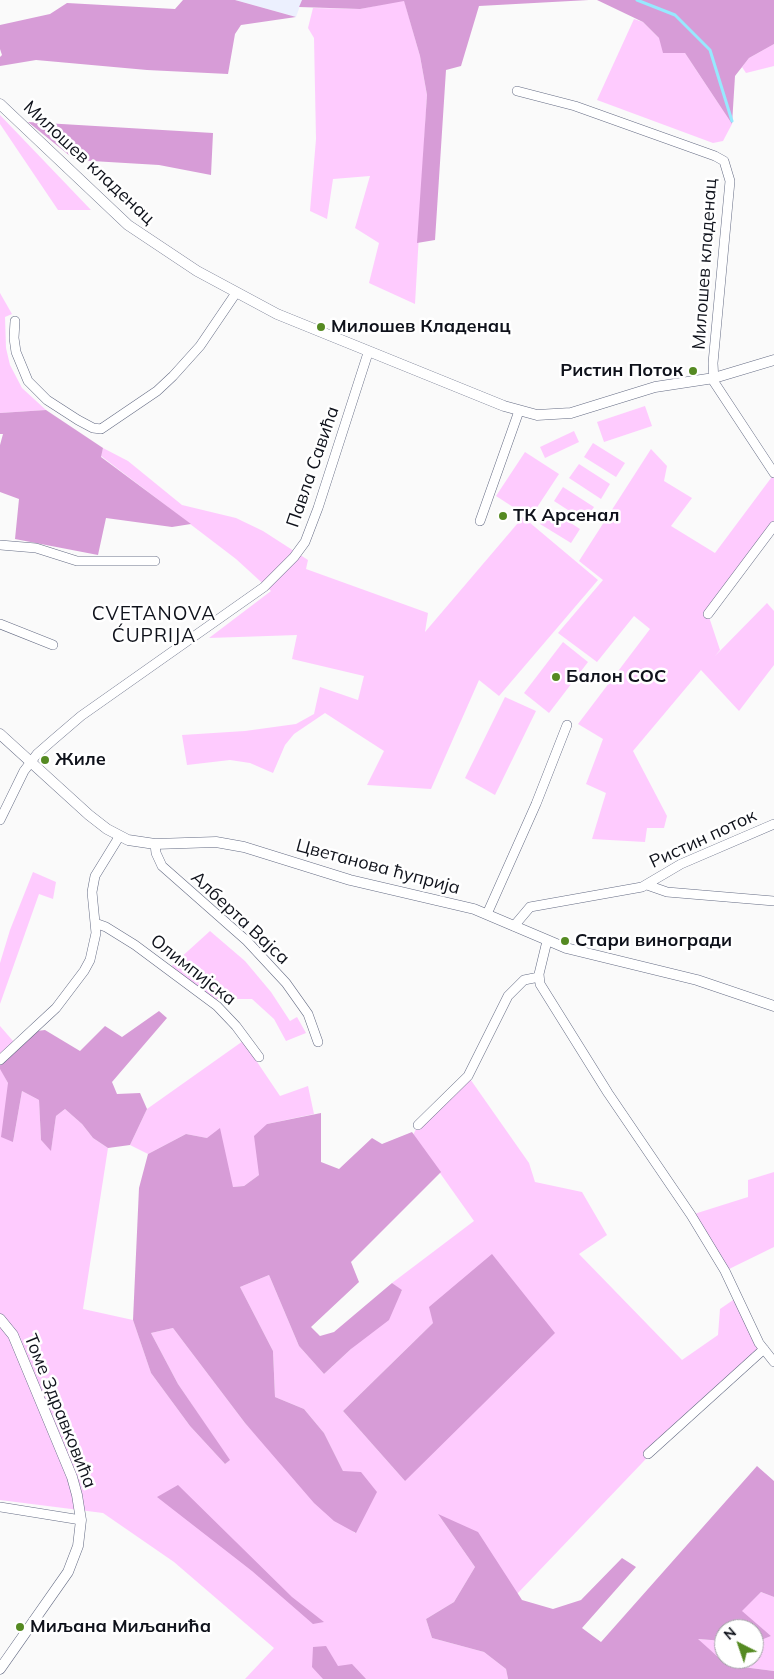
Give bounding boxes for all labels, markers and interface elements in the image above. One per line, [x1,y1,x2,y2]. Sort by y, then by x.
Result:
street label: Милошев кладенац [19,97,159,229]
street label: Милошев кладенац [688,178,722,350]
place label: Милошев Кладенац [331,316,511,338]
marker: Милошев Кладенац [315,321,327,333]
place label: Ристин Поток [560,360,683,382]
marker: Ристин Поток [687,365,699,377]
street label: Павла Савића [282,404,344,530]
place label: ТК Арсенал [513,505,619,527]
marker: ТК Арсенал [497,510,509,522]
district label: CVETANOVA ĆUPRIJA [91,603,217,647]
place label: Балон СОС [566,666,666,688]
marker: Балон СОС [550,671,562,683]
place label: Жиле [55,749,106,771]
marker: Жиле [39,754,51,766]
street label: Ристин поток [646,805,760,873]
street label: Цветанова ћуприја [294,835,462,899]
street label: Алберта Вајса [186,867,294,969]
street label: Олимпијска [146,930,240,1010]
place label: Стари виногради [575,930,732,952]
marker: Стари виногради [559,935,571,947]
street label: Томе Здравковића [19,1331,101,1491]
place label: Миљана Миљанића [30,1616,211,1638]
north arrow [714,1619,764,1669]
marker: Миљана Миљанића [14,1621,26,1633]
text: N [720,1623,740,1644]

